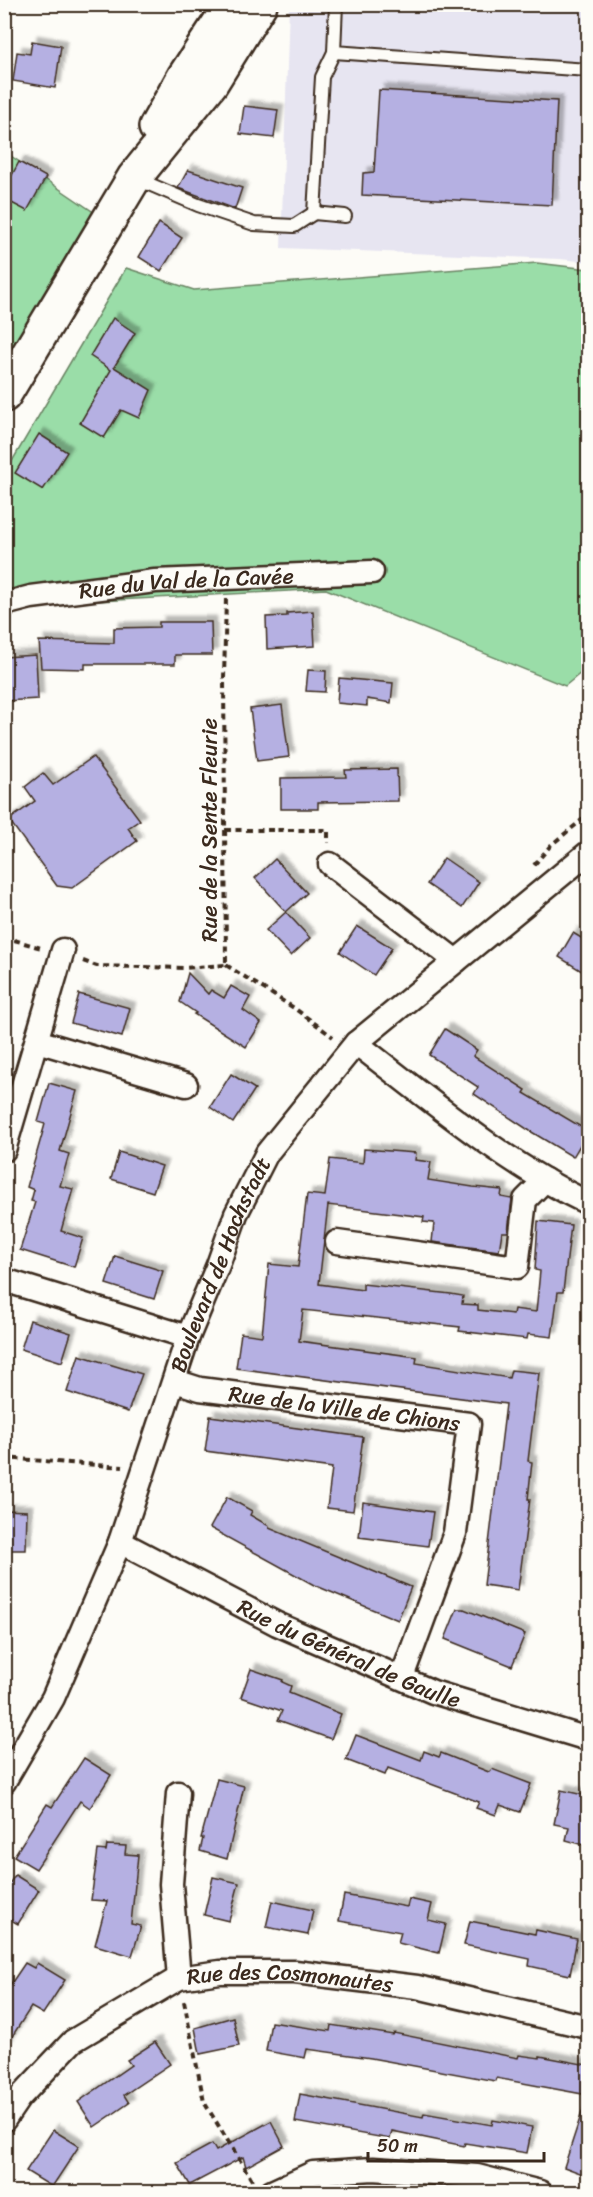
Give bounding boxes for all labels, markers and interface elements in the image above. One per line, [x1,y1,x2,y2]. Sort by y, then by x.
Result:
street label: Rue du Val de la Cavée [77,556,294,611]
street label: Rue de la Sente Fleurie [190,718,229,942]
street label: Boulevard de Hochstadt [159,1150,282,1378]
street label: Rue de la Ville de Chions [227,1374,463,1443]
street label: Rue du Général de Gaulle [230,1587,465,1719]
street label: Rue des Cosmonautes [184,1953,396,2004]
scale bar [368,2125,544,2163]
text: 50 m [377,2130,418,2162]

